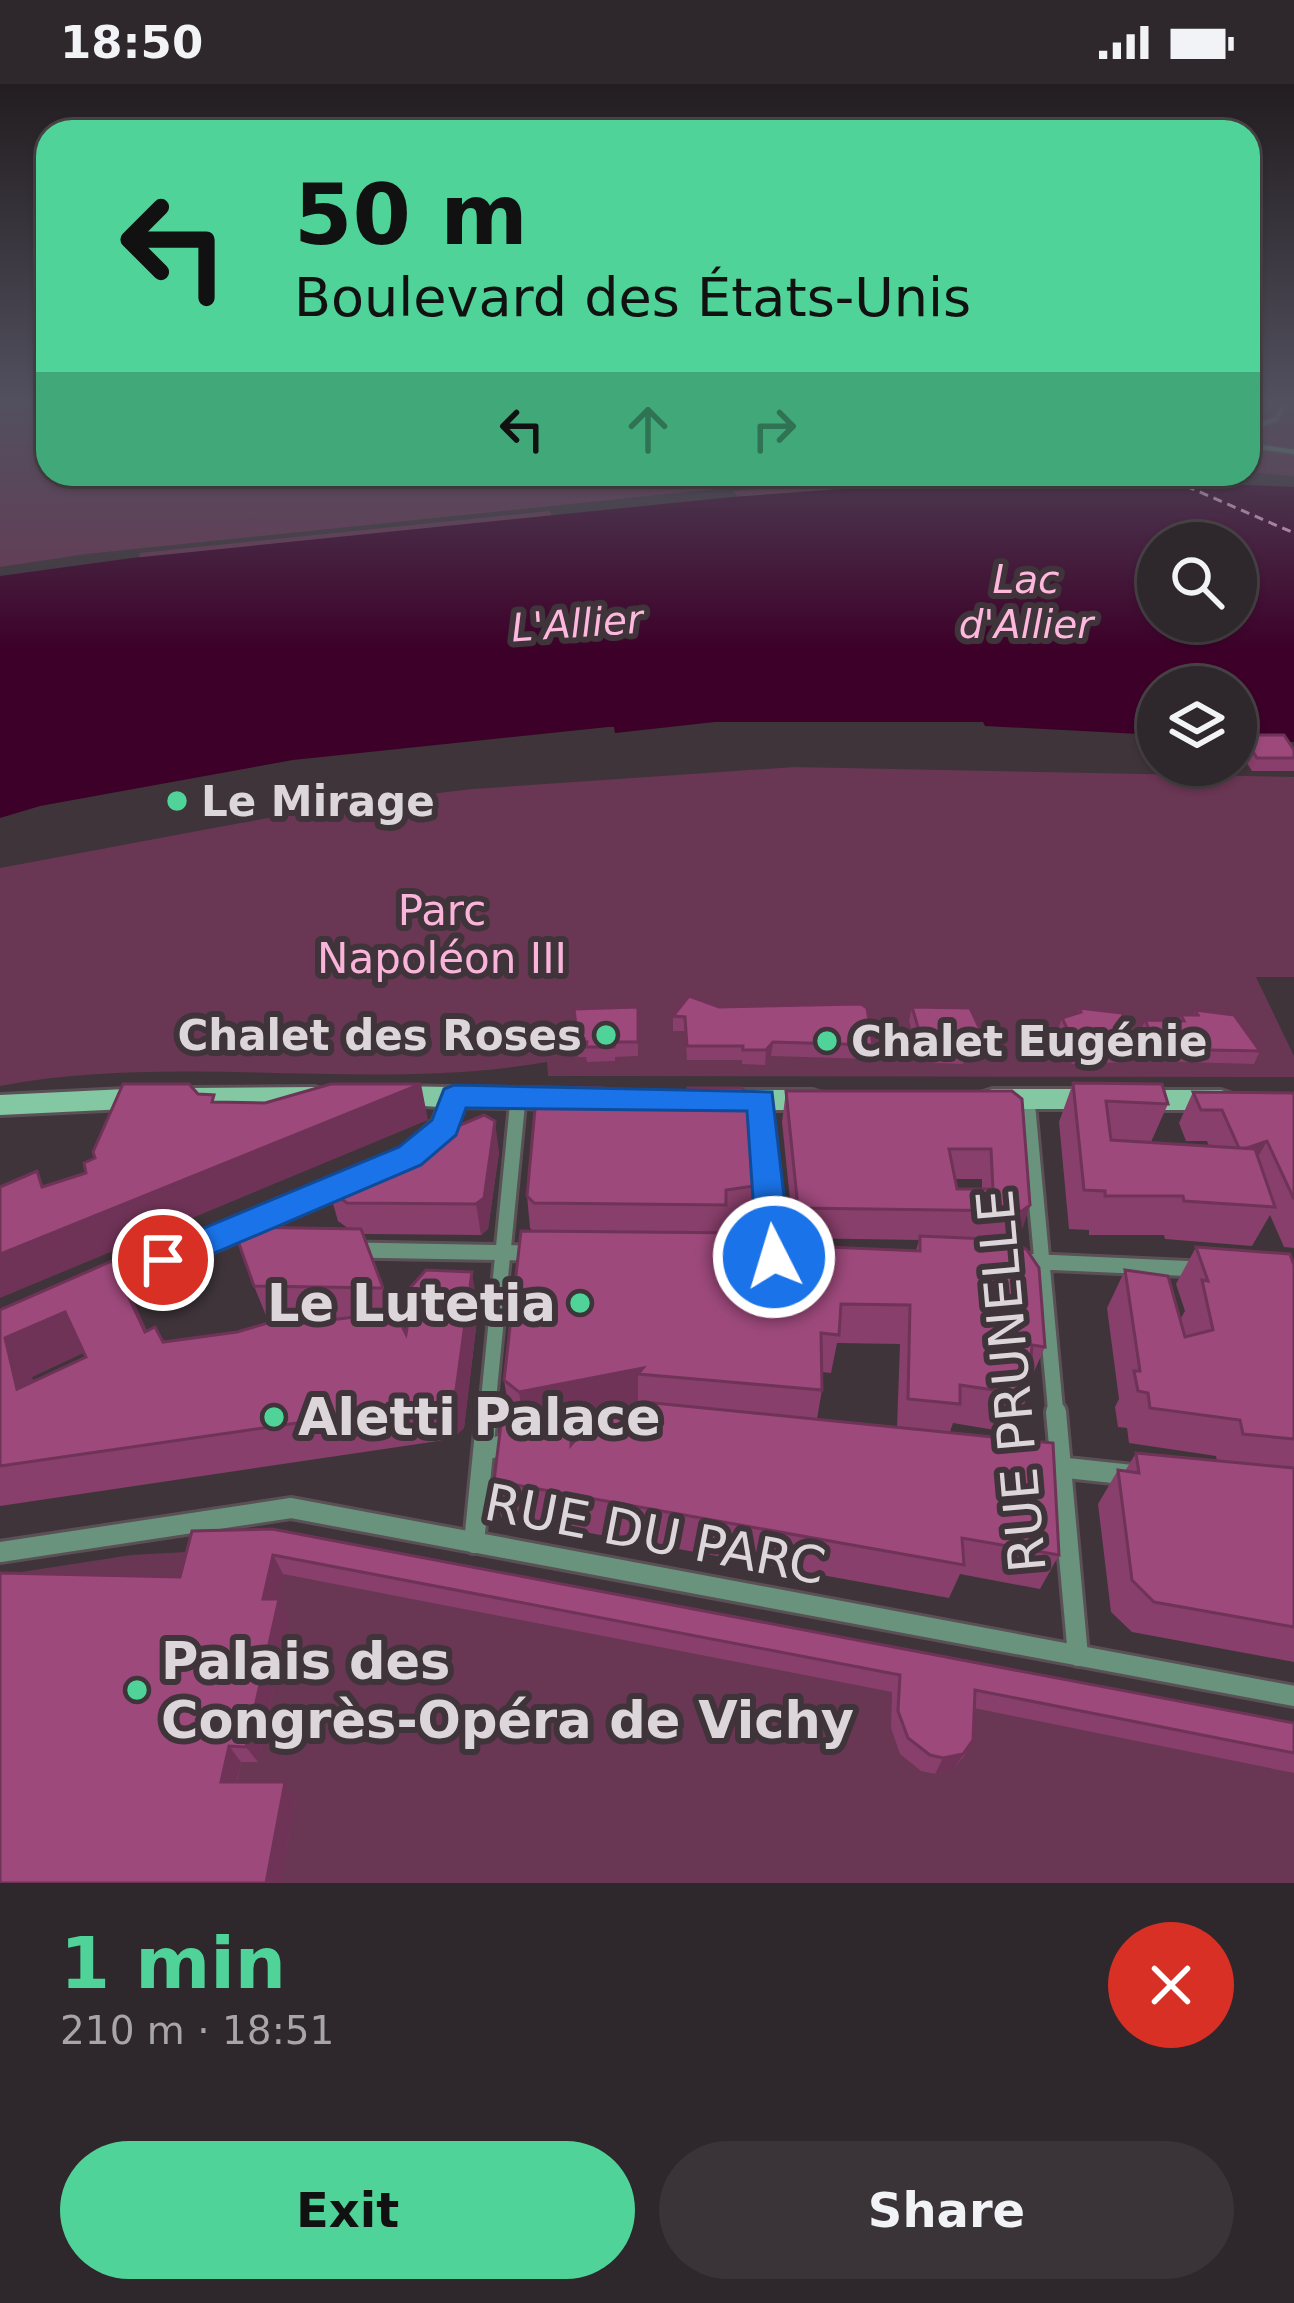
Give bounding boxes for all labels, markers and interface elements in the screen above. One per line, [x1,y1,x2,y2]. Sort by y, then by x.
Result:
text: 18:50 [60,16,203,69]
text: 50 m [294,166,528,264]
icon: left [96,168,252,324]
text: Boulevard des États-Unis [294,266,971,329]
icon: left [489,396,555,462]
icon: ahead [615,396,681,462]
icon: right [741,396,807,462]
map controls [1137,522,1257,786]
button: search [1137,522,1257,642]
water label: Lac d'Allier [959,557,1096,647]
water label: L'Allier [510,596,647,651]
button: layers [1137,666,1257,786]
place label: Le Mirage [201,777,435,826]
marker: Le Mirage [164,788,190,814]
park label: Parc Napoléon III [317,886,567,983]
place label: Chalet des Roses [178,1011,582,1060]
place label: Chalet Eugénie [851,1017,1208,1066]
marker: Chalet des Roses [593,1022,619,1048]
marker: Chalet Eugénie [814,1028,840,1054]
street label: RUE PRUNELLE [965,1187,1058,1575]
position arrow [711,1194,837,1320]
pin [112,1209,214,1311]
icon: arrive [130,1227,196,1293]
place label: Le Lutetia [267,1274,556,1333]
marker: Le Lutetia [567,1290,593,1316]
place label: Aletti Palace [298,1388,661,1447]
marker: Aletti Palace [261,1404,287,1430]
street label: RUE DU PARC [480,1473,830,1596]
place label: Palais des Congrès-Opéra de Vichy [161,1632,854,1750]
marker: Palais des Congrès-Opéra de Vichy [124,1677,150,1703]
text: 1 min [60,1921,286,2005]
button: close [1108,1922,1234,2048]
text: 210 m · 18:51 [60,2008,334,2053]
button: Exit [60,2141,635,2279]
button: Share [659,2141,1234,2279]

